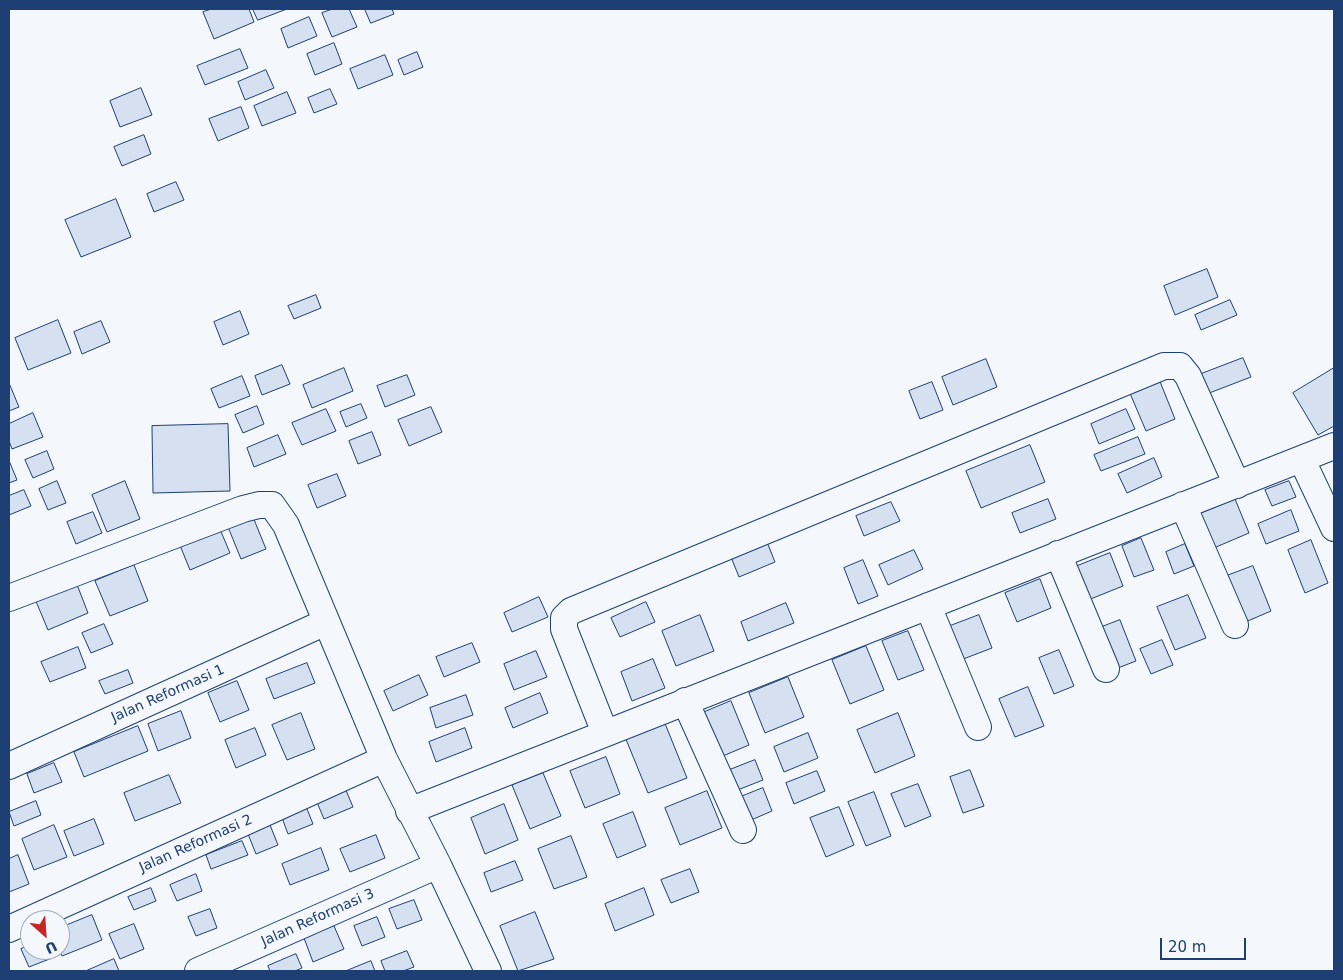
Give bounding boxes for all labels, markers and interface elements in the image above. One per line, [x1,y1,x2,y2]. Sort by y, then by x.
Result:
street label: Jalan Reformasi 1 [109,662,227,726]
street label: Jalan Reformasi 2 [137,812,255,876]
street label: Jalan Reformasi 3 [259,886,377,950]
north arrow [20,910,70,960]
scale bar [1163,928,1249,960]
text: U [43,938,60,957]
text: 20 m [1168,938,1206,956]

